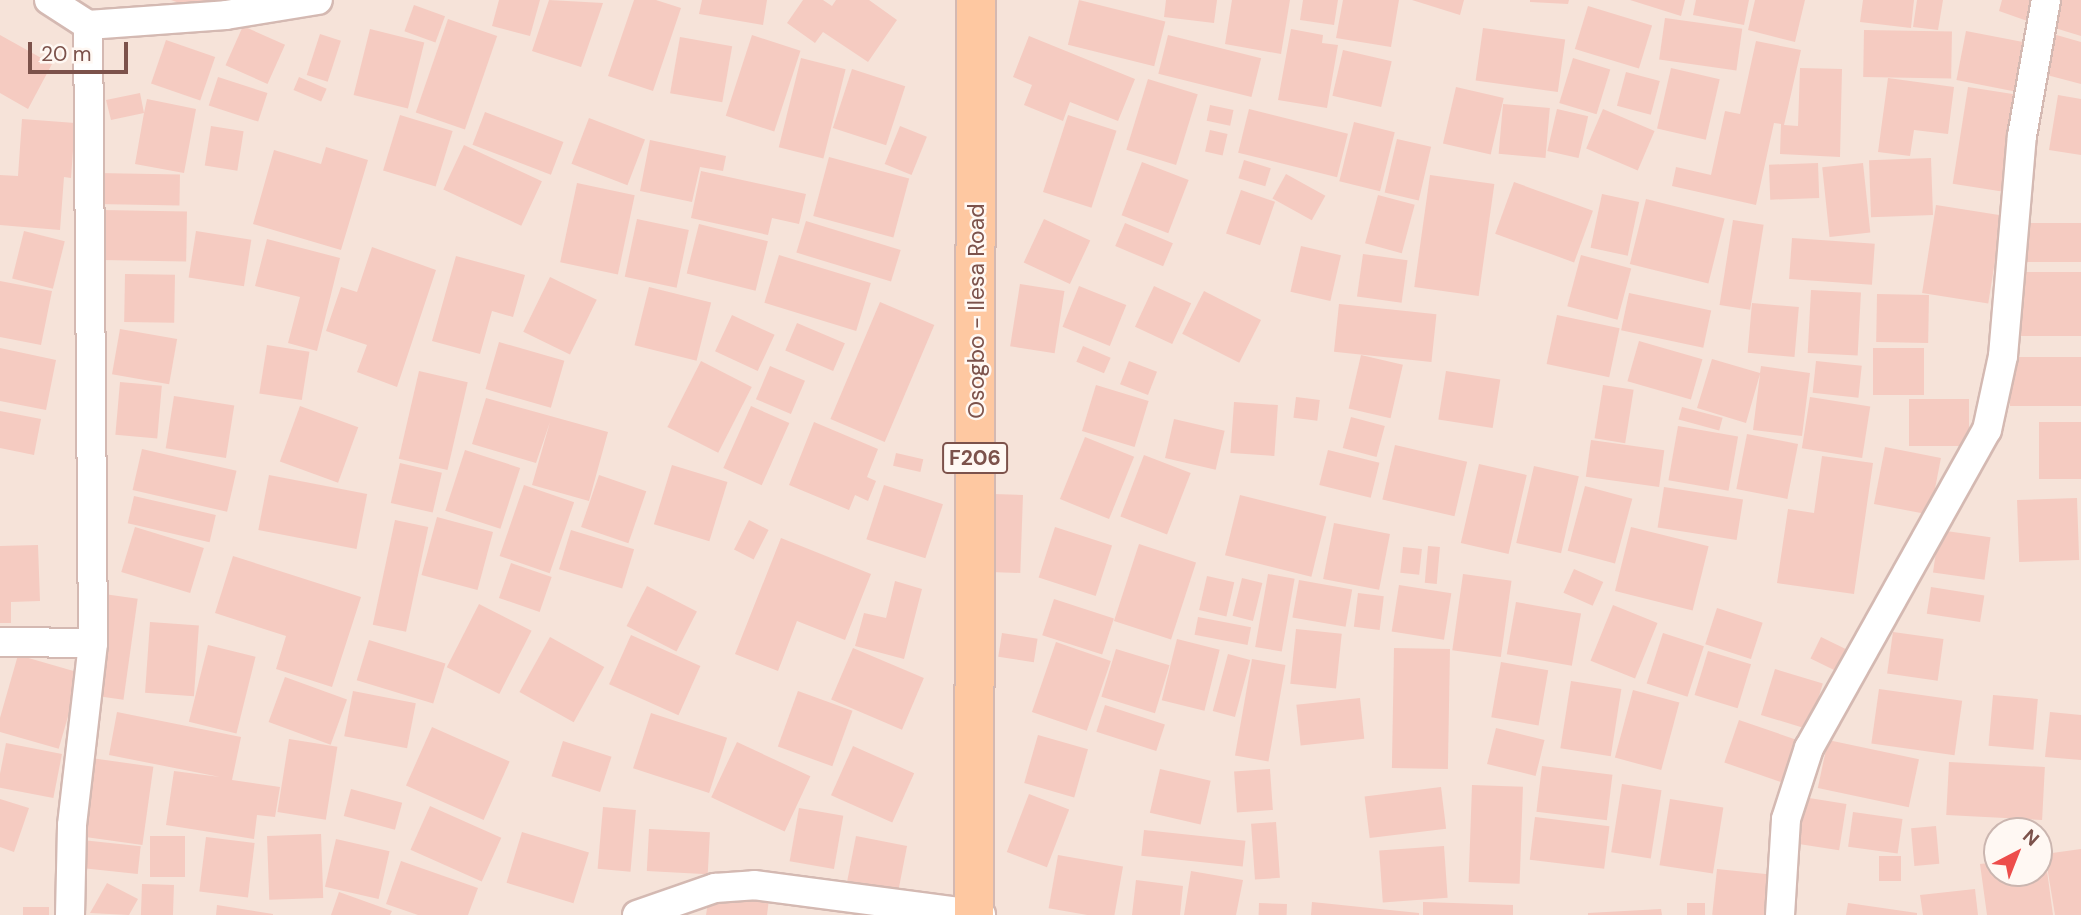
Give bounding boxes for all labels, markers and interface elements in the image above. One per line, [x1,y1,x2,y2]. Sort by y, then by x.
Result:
scale bar [32,28,131,72]
text: 20 m [41,40,92,68]
street label: Osogbo - Ilesa Road [962,203,990,419]
road number: F206 [942,440,1008,476]
north arrow [1983,817,2053,887]
text: N [2018,824,2045,851]

